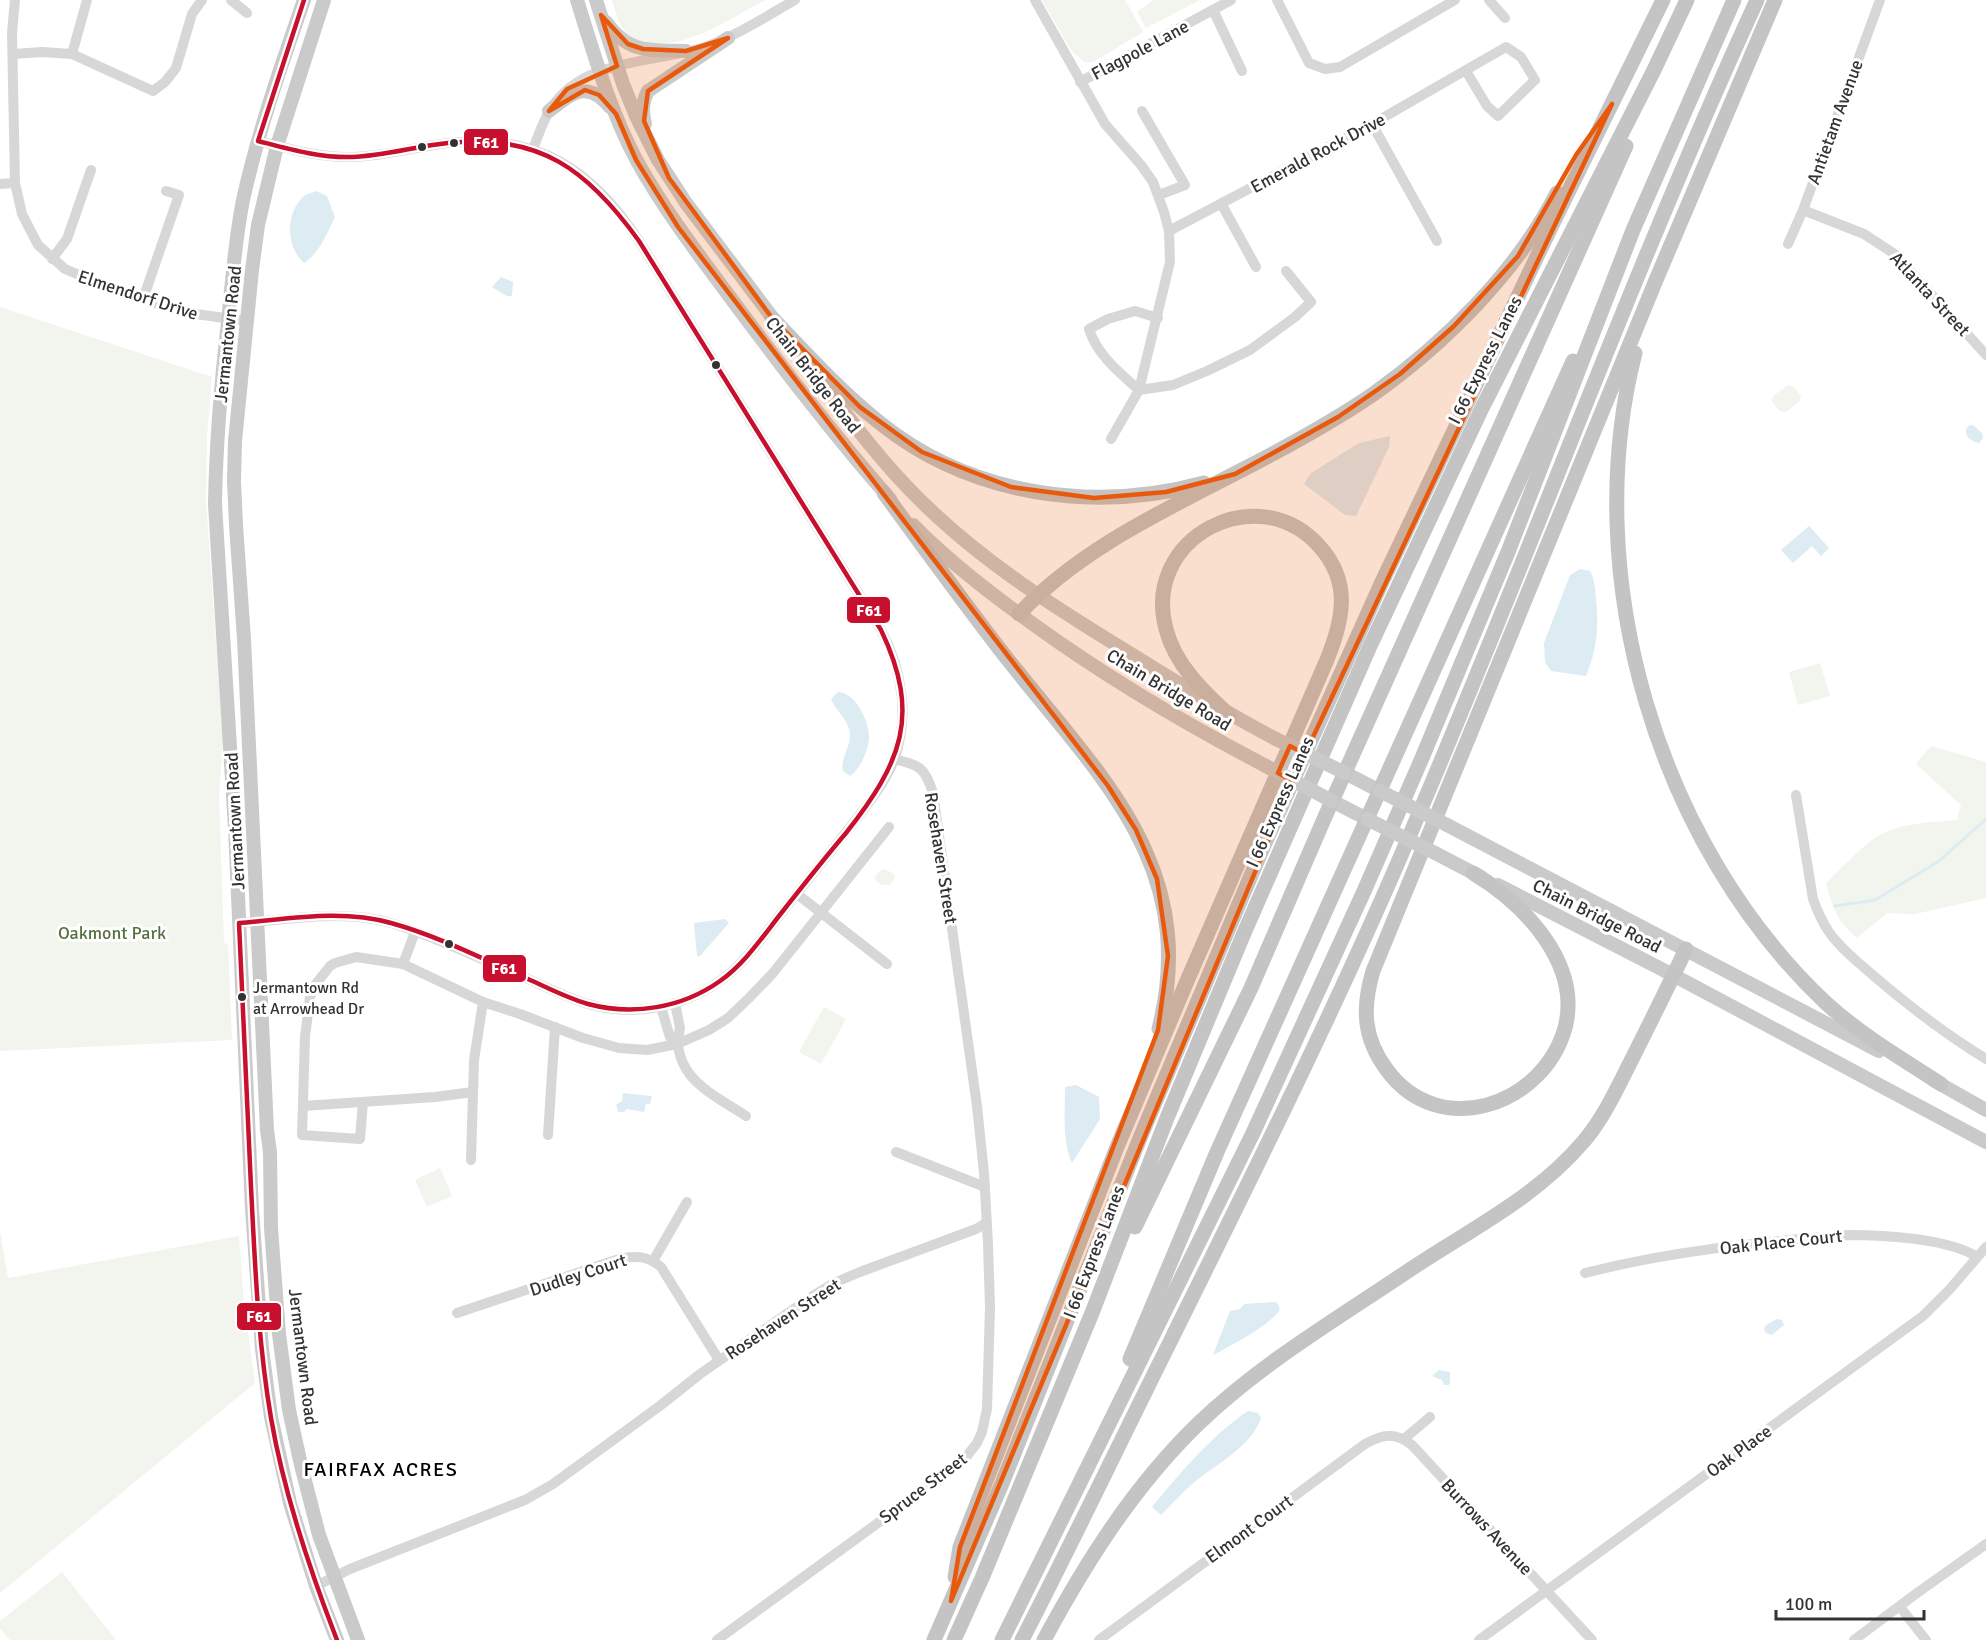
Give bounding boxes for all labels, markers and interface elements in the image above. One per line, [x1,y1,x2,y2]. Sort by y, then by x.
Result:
street label: Flagpole Lane [1087,15,1193,85]
street label: Antietam Avenue [1802,57,1868,187]
street label: Emerald Rock Drive [1247,108,1389,198]
line badge: F61 [463,128,509,156]
text: F61 [473,133,499,153]
unlabelled marker [448,137,460,149]
unlabelled marker [416,141,428,153]
street label: Atlanta Street [1885,247,1975,341]
street label: Jermantown Road [210,264,246,404]
street label: Elmendorf Drive [75,265,201,325]
street label: I 66 Express Lanes [1443,292,1527,428]
street label: Chain Bridge Road [761,312,865,438]
unlabelled marker [710,359,722,371]
line badge: F61 [846,596,891,624]
text: F61 [856,601,882,621]
street label: Chain Bridge Road [1103,644,1235,736]
street label: I 66 Express Lanes [1241,733,1319,871]
street label: Jermantown Road [220,752,250,890]
street label: Rosehaven Street [920,791,962,925]
street label: Chain Bridge Road [1529,874,1665,958]
park label: Oakmont Park [58,922,166,944]
unlabelled marker [443,938,455,950]
line badge: F61 [482,954,527,983]
text: F61 [491,959,517,979]
place label: Jermantown Rd at Arrowhead Dr [253,978,364,1019]
marker: Jermantown Rd at Arrowhead Dr [236,991,248,1003]
street label: I 66 Express Lanes [1059,1182,1130,1322]
street label: Oak Place Court [1719,1225,1843,1259]
street label: Dudley Court [527,1249,629,1301]
street label: Rosehaven Street [721,1274,845,1364]
street label: Jermantown Road [284,1287,322,1427]
line badge: F61 [236,1302,282,1331]
text: F61 [246,1307,272,1327]
street label: Oak Place [1702,1420,1776,1482]
street label: Spruce Street [875,1448,971,1528]
district label: FAIRFAX ACRES [304,1457,458,1482]
street label: Burrows Avenue [1437,1474,1537,1580]
street label: Elmont Court [1201,1490,1297,1568]
scale bar [1776,1583,1924,1621]
text: 100 m [1785,1593,1832,1615]

